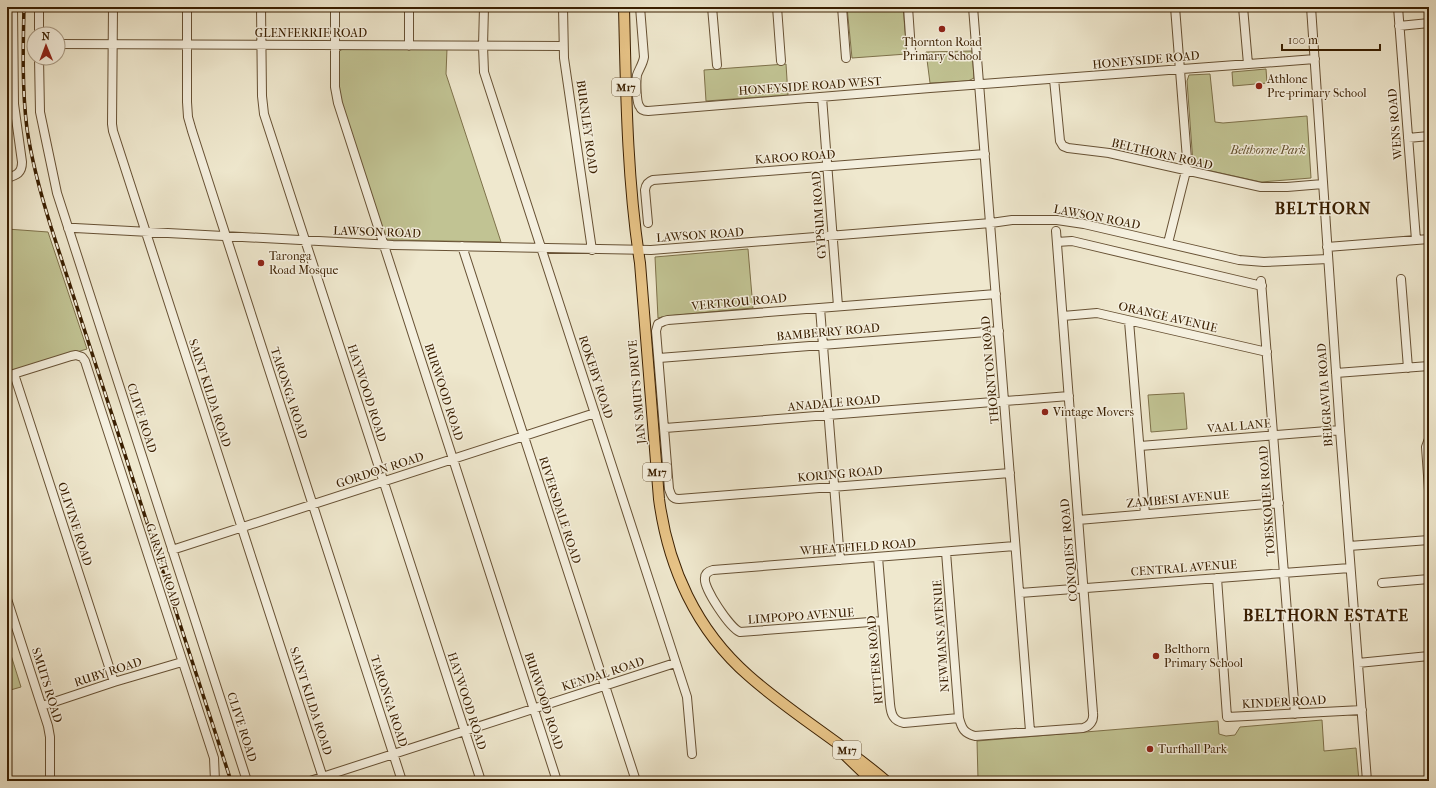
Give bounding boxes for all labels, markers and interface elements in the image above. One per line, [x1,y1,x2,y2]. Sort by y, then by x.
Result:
marker: Thornton Road Primary School [937,24,947,34]
north arrow [26,26,66,66]
street label: GLENFERRIE ROAD [255,26,367,40]
scale bar [1282,26,1380,52]
text: N [42,30,51,43]
text: 100 m [1288,33,1318,47]
place label: Thornton Road Primary School [902,35,982,63]
street label: HONEYSIDE ROAD [1092,48,1200,72]
place label: Athlone Pre-primary School [1266,72,1367,100]
street label: HONEYSIDE ROAD WEST [738,74,883,98]
road number: M17 [612,78,640,96]
street label: BURNLEY ROAD [573,79,601,175]
marker: Athlone Pre-primary School [1254,81,1264,91]
street label: WENS ROAD [1385,88,1405,161]
street label: BELTHORN ROAD [1110,136,1214,172]
park label: Belthorne Park [1229,143,1306,157]
street label: KAROO ROAD [754,147,836,167]
street label: GYPSUM ROAD [809,171,829,259]
district label: BELTHORN [1275,199,1371,218]
street label: LAWSON ROAD [1052,202,1142,232]
street label: LAWSON ROAD [333,223,421,241]
street label: LAWSON ROAD [656,225,744,245]
place label: Taronga Road Mosque [269,249,339,277]
marker: Taronga Road Mosque [256,258,266,268]
street label: VERTROU ROAD [690,291,787,313]
street label: ORANGE AVENUE [1117,299,1219,335]
street label: THORNTON ROAD [978,315,1002,425]
street label: BAMBERRY ROAD [776,321,880,343]
street label: ROKEBY ROAD [576,334,616,420]
street label: SAINT KILDA ROAD [186,337,234,449]
street label: JAN SMUTS DRIVE [625,339,649,446]
street label: BURWOOD ROAD [422,341,466,443]
street label: HAYWOOD ROAD [345,342,389,444]
street label: BELGRAVIA ROAD [1314,343,1336,447]
street label: TARONGA ROAD [268,345,310,441]
street label: CLIVE ROAD [124,381,160,455]
street label: ANADALE ROAD [786,392,881,414]
place label: Vintage Movers [1052,405,1134,419]
marker: Vintage Movers [1040,407,1050,417]
street label: VAAL LANE [1205,416,1272,436]
street label: TOESKOUER ROAD [1256,445,1278,557]
street label: GORDON ROAD [334,449,426,491]
street label: RIVERSDALE ROAD [536,455,584,565]
road number: M17 [643,463,671,481]
street label: KORING ROAD [797,463,883,485]
street label: OLIVINE ROAD [55,480,95,568]
street label: ZAMBESI AVENUE [1126,488,1230,510]
street label: CONQUEST ROAD [1058,498,1080,602]
street label: GARNET ROAD [143,522,183,608]
street label: WHEATFIELD ROAD [799,536,916,558]
street label: CENTRAL AVENUE [1130,557,1238,579]
street label: NEWMANS AVENUE [930,579,952,693]
street label: LIMPOPO AVENUE [747,605,855,627]
district label: BELTHORN ESTATE [1243,606,1409,625]
street label: RITTERS ROAD [864,615,886,705]
place label: Belthorn Primary School [1164,642,1244,670]
street label: SAINT KILDA ROAD [287,645,335,757]
street label: SMUTS ROAD [29,646,65,724]
street label: HAYWOOD ROAD [445,650,489,752]
street label: BURWOOD ROAD [522,650,566,752]
marker: Belthorn Primary School [1151,651,1161,661]
street label: TARONGA ROAD [368,653,410,749]
street label: RUBY ROAD [72,654,144,690]
street label: KENDAL ROAD [560,654,646,694]
street label: CLIVE ROAD [224,690,260,764]
street label: KINDER ROAD [1241,693,1327,711]
road number: M17 [833,741,861,759]
place label: Turfhall Park [1158,742,1228,756]
marker: Turfhall Park [1145,744,1155,754]

